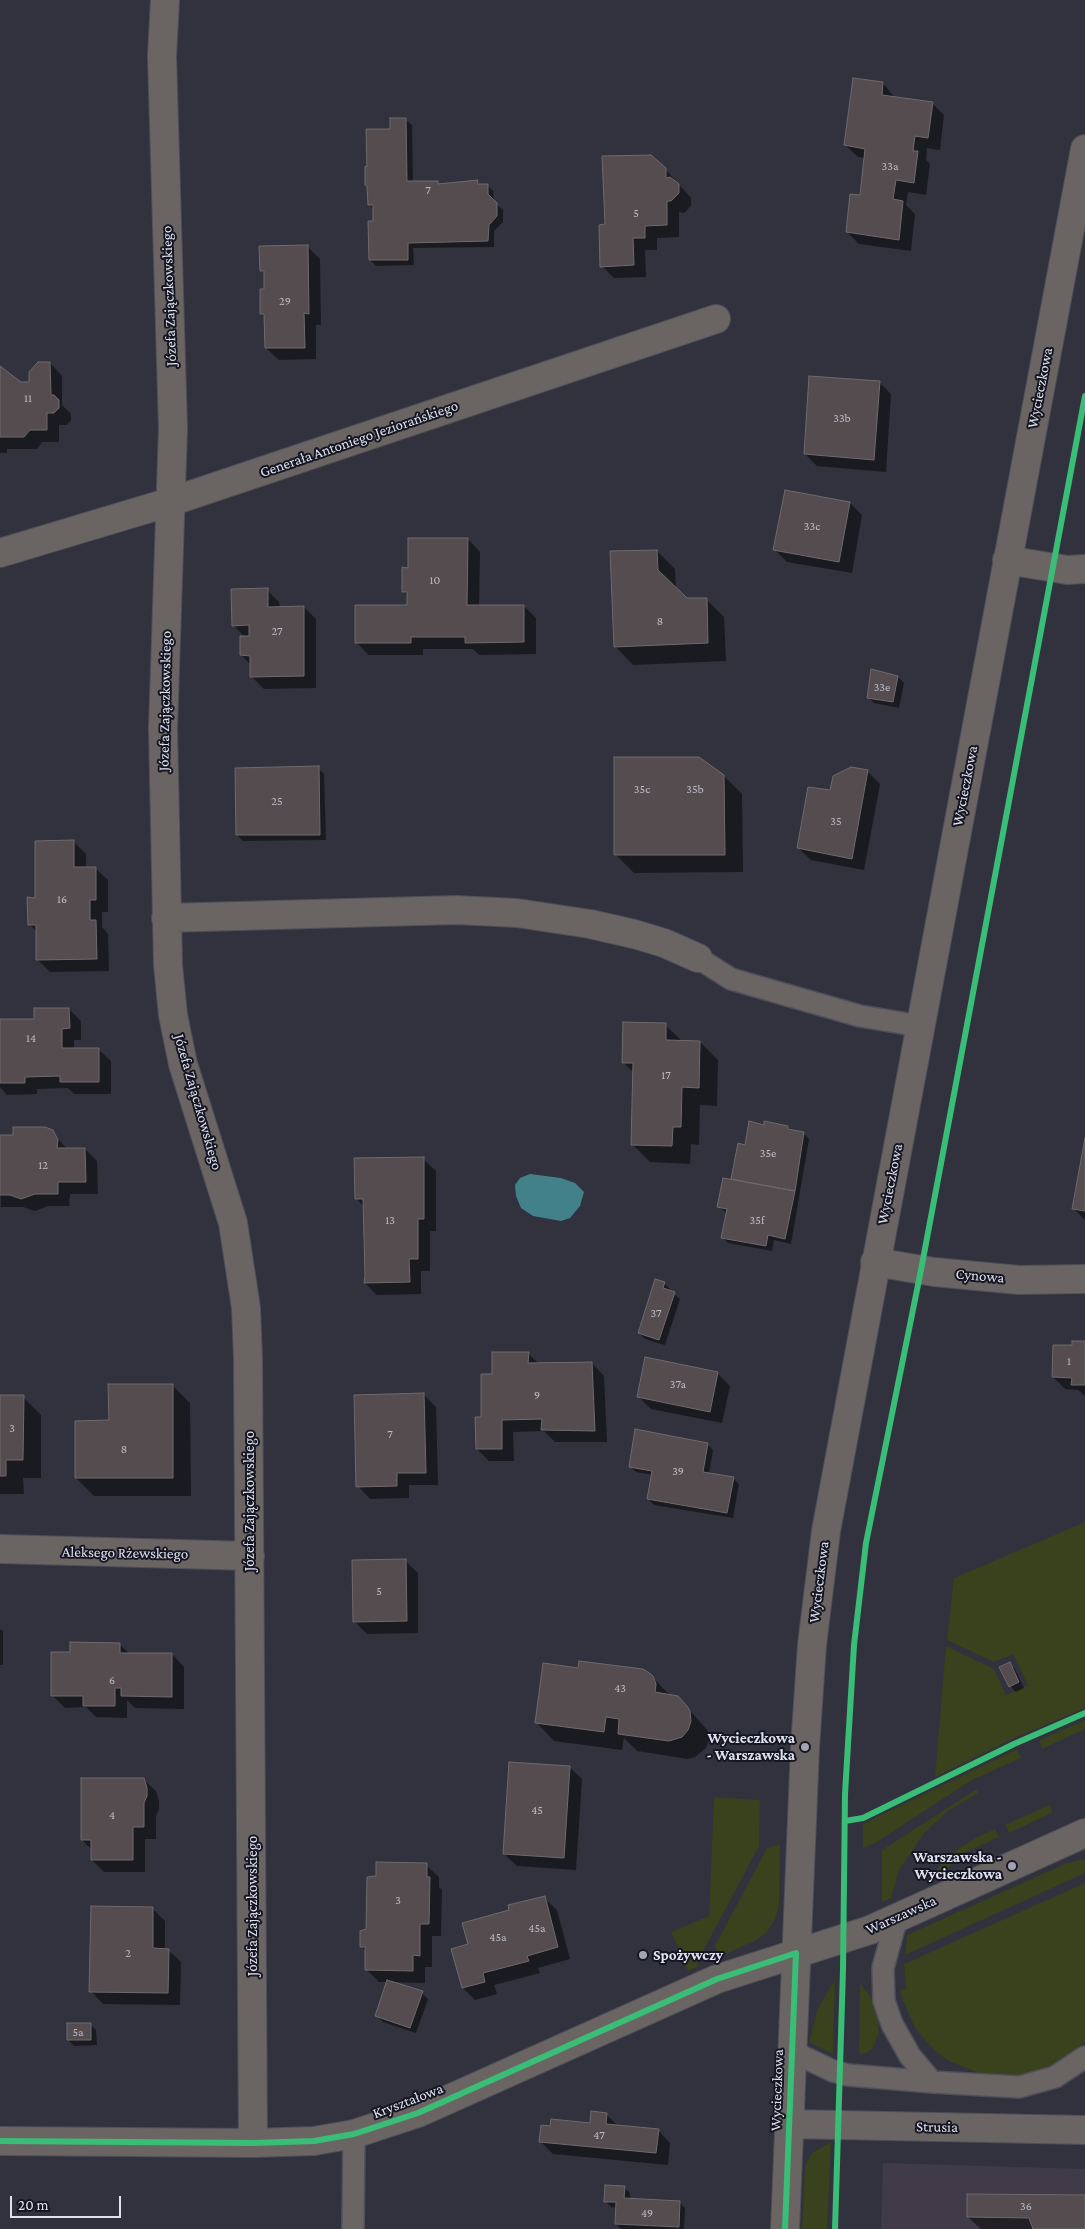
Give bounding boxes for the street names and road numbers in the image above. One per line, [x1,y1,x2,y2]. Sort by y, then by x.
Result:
street label: Józefa Zajączkowskiego [158,225,180,367]
street label: Wycieczkowa [1023,346,1057,430]
street label: Generała Antoniego Jeziorańskiego [258,397,460,481]
street label: Józefa Zajączkowskiego [155,631,175,771]
street label: Wycieczkowa [948,744,982,828]
street label: Józefa Zajączkowskiego [170,1032,226,1172]
street label: Wycieczkowa [873,1142,907,1226]
street label: Cynowa [955,1265,1005,1287]
street label: Józefa Zajączkowskiego [240,1431,258,1571]
street label: Wycieczkowa [805,1540,833,1624]
street label: Aleksego Rżewskiego [62,1543,188,1563]
street label: Józefa Zajączkowskiego [243,1836,261,1976]
street label: Warszawska [863,1891,939,1939]
street label: Wycieczkowa [767,2049,787,2131]
street label: Kryształowa [370,2079,446,2123]
street label: Strusia [916,2118,958,2136]

